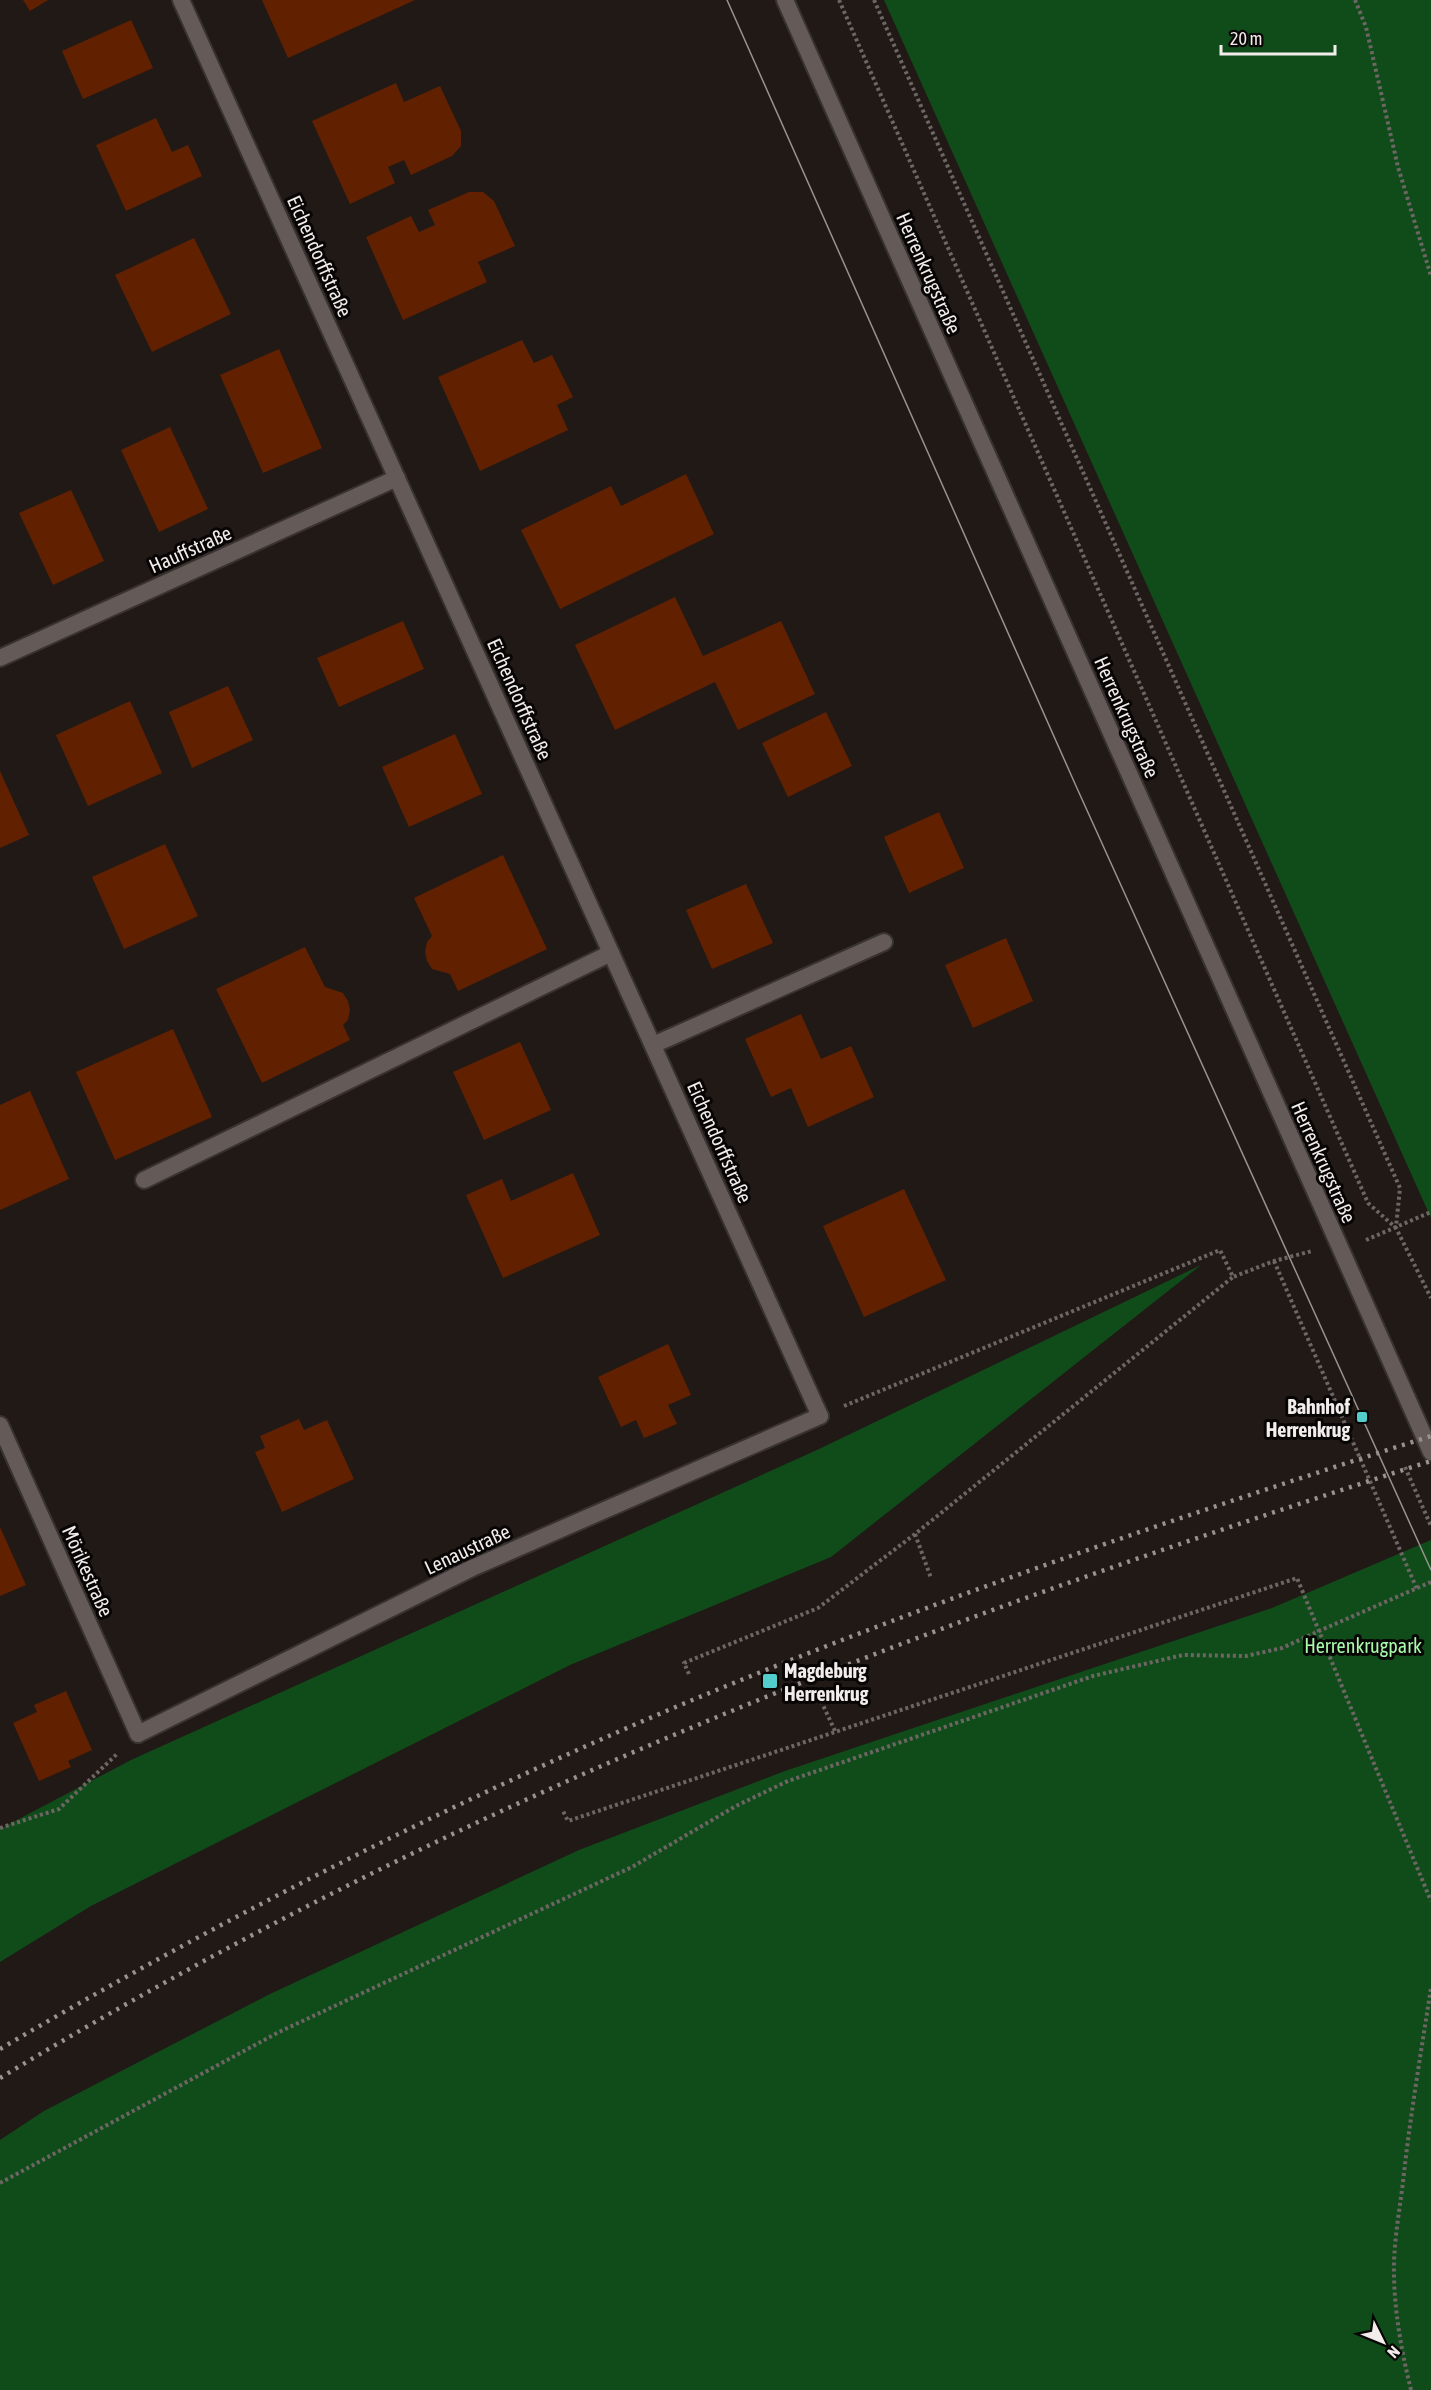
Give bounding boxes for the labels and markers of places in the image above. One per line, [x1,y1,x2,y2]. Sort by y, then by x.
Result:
place label: Bahnhof Herrenkrug [1266,1395,1350,1441]
marker: Bahnhof Herrenkrug [1355,1410,1369,1424]
place label: Magdeburg Herrenkrug [784,1659,869,1705]
marker: Magdeburg Herrenkrug [761,1672,779,1690]

